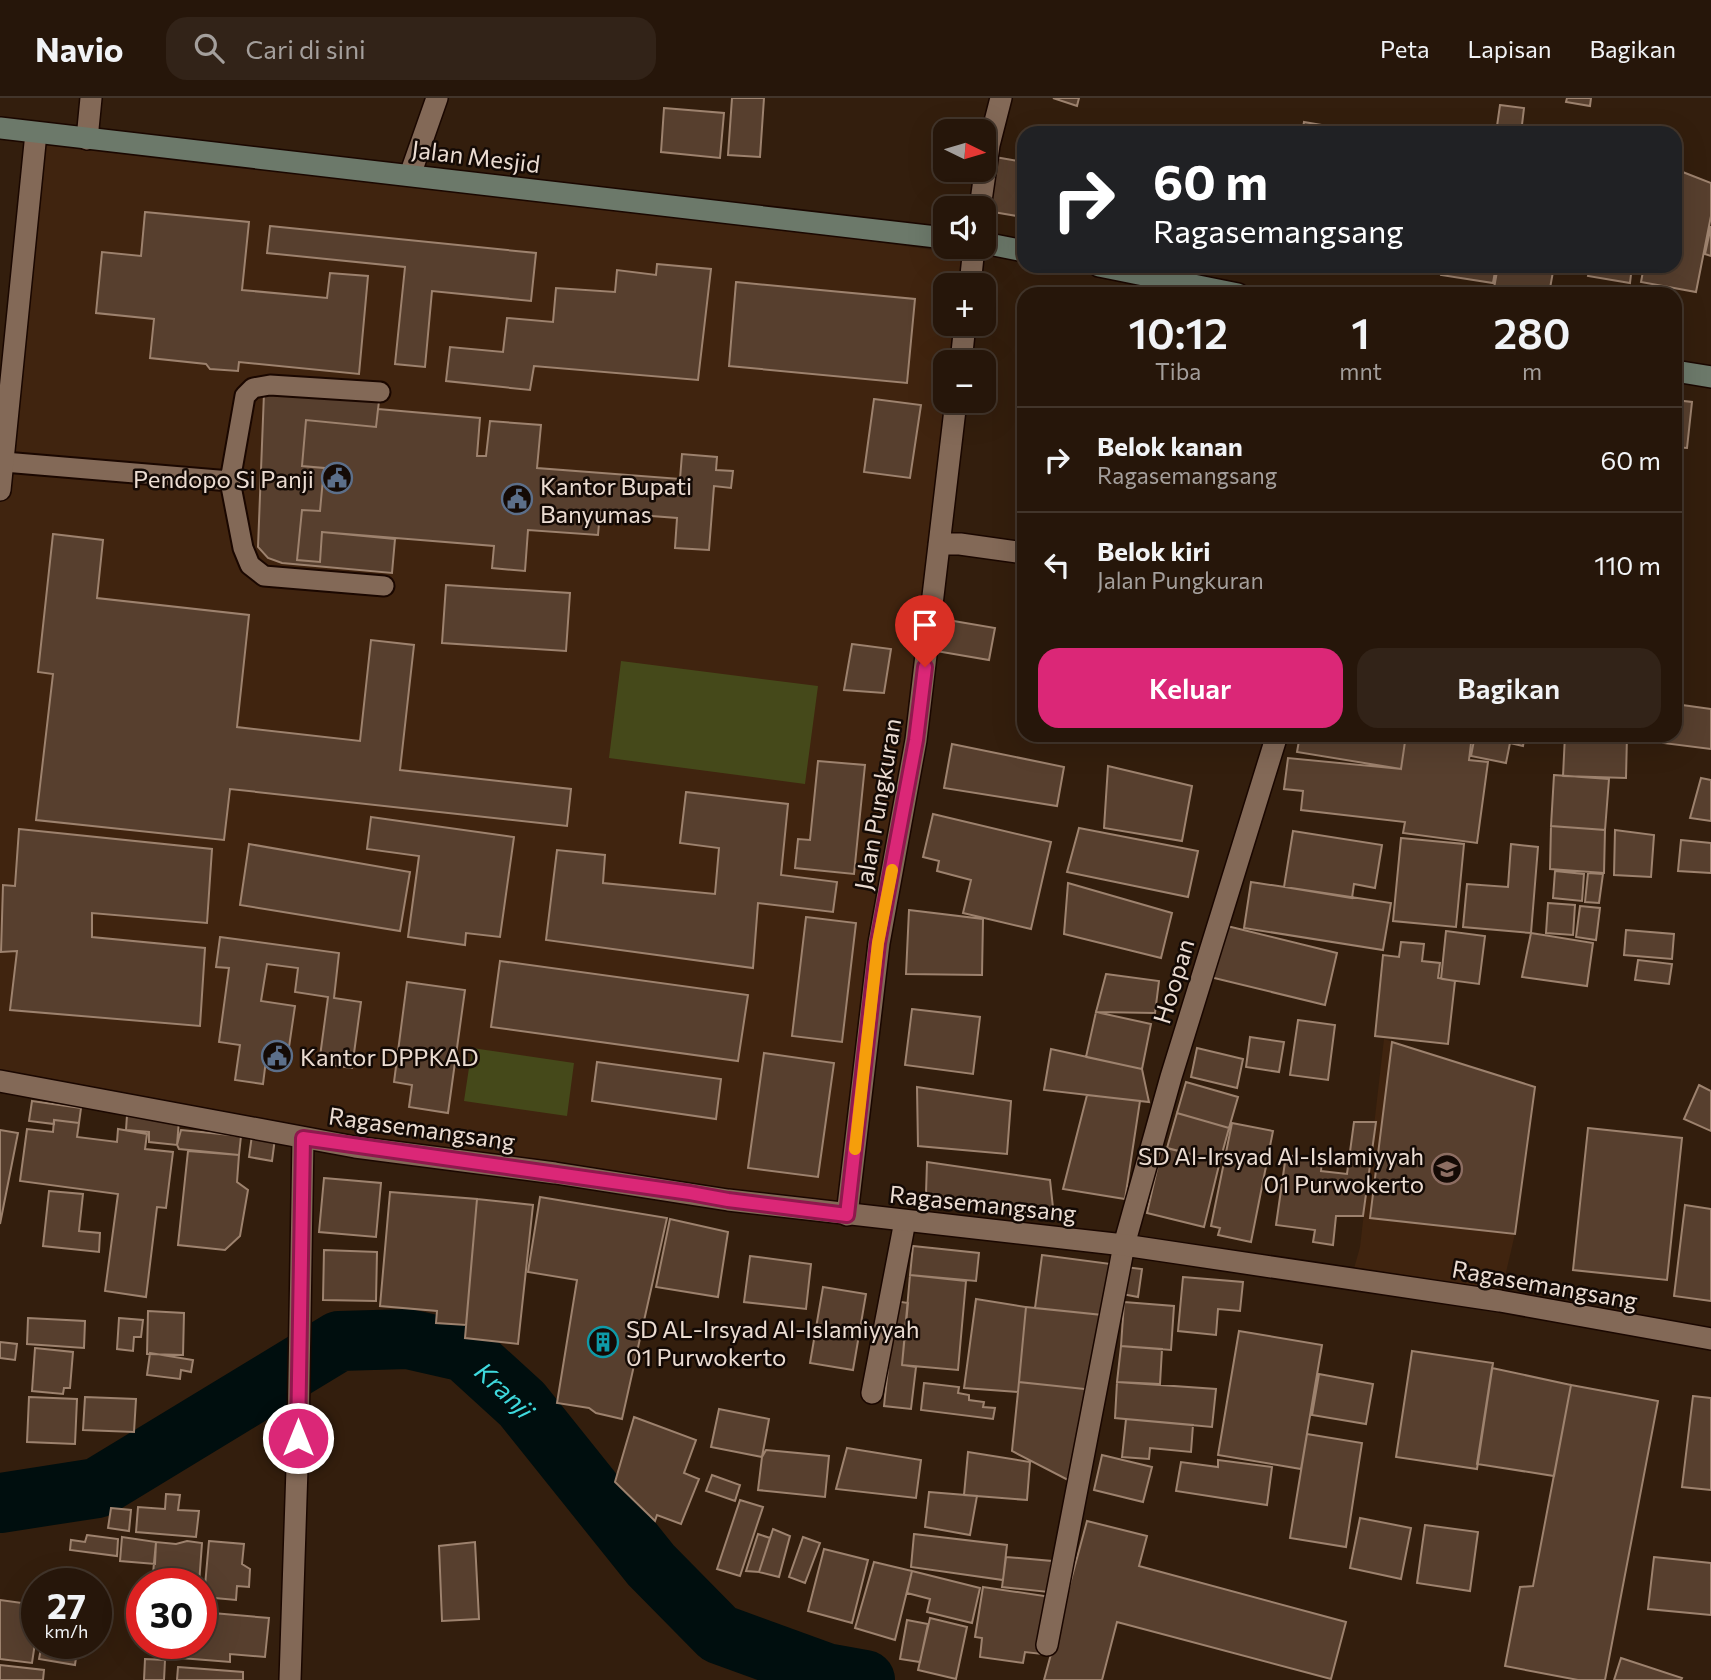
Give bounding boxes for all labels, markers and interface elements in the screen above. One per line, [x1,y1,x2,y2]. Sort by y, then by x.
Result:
search box [166,17,656,80]
text: Navio [35,28,124,69]
icon: search [190,29,228,67]
text: Cari di sini [246,33,366,64]
text: Peta [1380,34,1430,63]
text: Lapisan [1468,34,1551,63]
text: Bagikan [1589,34,1676,63]
north arrow [933,119,996,182]
map controls [933,119,996,413]
street label: Jalan Mesjid [410,134,542,178]
text: 60 m [1153,150,1268,210]
icon: right [1038,154,1129,245]
button: sound [933,196,996,259]
text: Ragasemangsang [1153,210,1404,250]
button: + [933,273,996,336]
text: 10:12 [1128,306,1228,358]
text: 1 [1351,306,1370,358]
text: 280 [1493,306,1571,358]
button: − [933,350,996,413]
text: Tiba [1155,357,1201,385]
text: mnt [1339,357,1382,385]
text: m [1522,357,1542,385]
text: Belok kanan [1097,430,1243,461]
icon: right [1038,441,1076,479]
text: 60 m [1601,444,1661,475]
public building icon: Pendopo Si Panji [320,461,354,495]
text: Ragasemangsang [1097,461,1277,489]
place label: Pendopo Si Panji [133,464,314,493]
place label: Kantor Bupati Banyumas [540,471,692,528]
public building icon: Kantor Bupati Banyumas [500,482,534,516]
text: Belok kiri [1097,535,1211,566]
icon: left [1038,546,1076,584]
text: 110 m [1594,549,1661,580]
text: Jalan Pungkuran [1097,566,1264,594]
pin [895,595,955,667]
icon: arrive [906,606,944,644]
button: Keluar [1038,648,1343,728]
button: Bagikan [1357,648,1661,728]
street label: Jalan Pungkuran [848,716,906,892]
street label: Hoopan [1146,935,1200,1027]
public building icon: Kantor DPPKAD [260,1039,294,1073]
place label: Kantor DPPKAD [300,1042,479,1071]
street label: Ragasemangsang [327,1101,517,1155]
place label: SD Al-Irsyad Al-Islamiyyah 01 Purwokerto [1138,1141,1424,1198]
school or university icon: SD Al-Irsyad Al-Islamiyyah 01 Purwokerto [1430,1152,1464,1186]
street label: Ragasemangsang [888,1179,1078,1227]
street label: Ragasemangsang [1450,1253,1640,1315]
place label: SD AL-Irsyad Al-Islamiyyah 01 Purwokerto [626,1314,920,1371]
building icon: SD AL-Irsyad Al-Islamiyyah 01 Purwokerto [586,1325,620,1359]
water label: Kranji [470,1354,543,1425]
position arrow [261,1401,335,1475]
speed limit sign: 30 [126,1568,217,1659]
text: 27 [47,1583,86,1626]
text: km/h [45,1620,88,1642]

